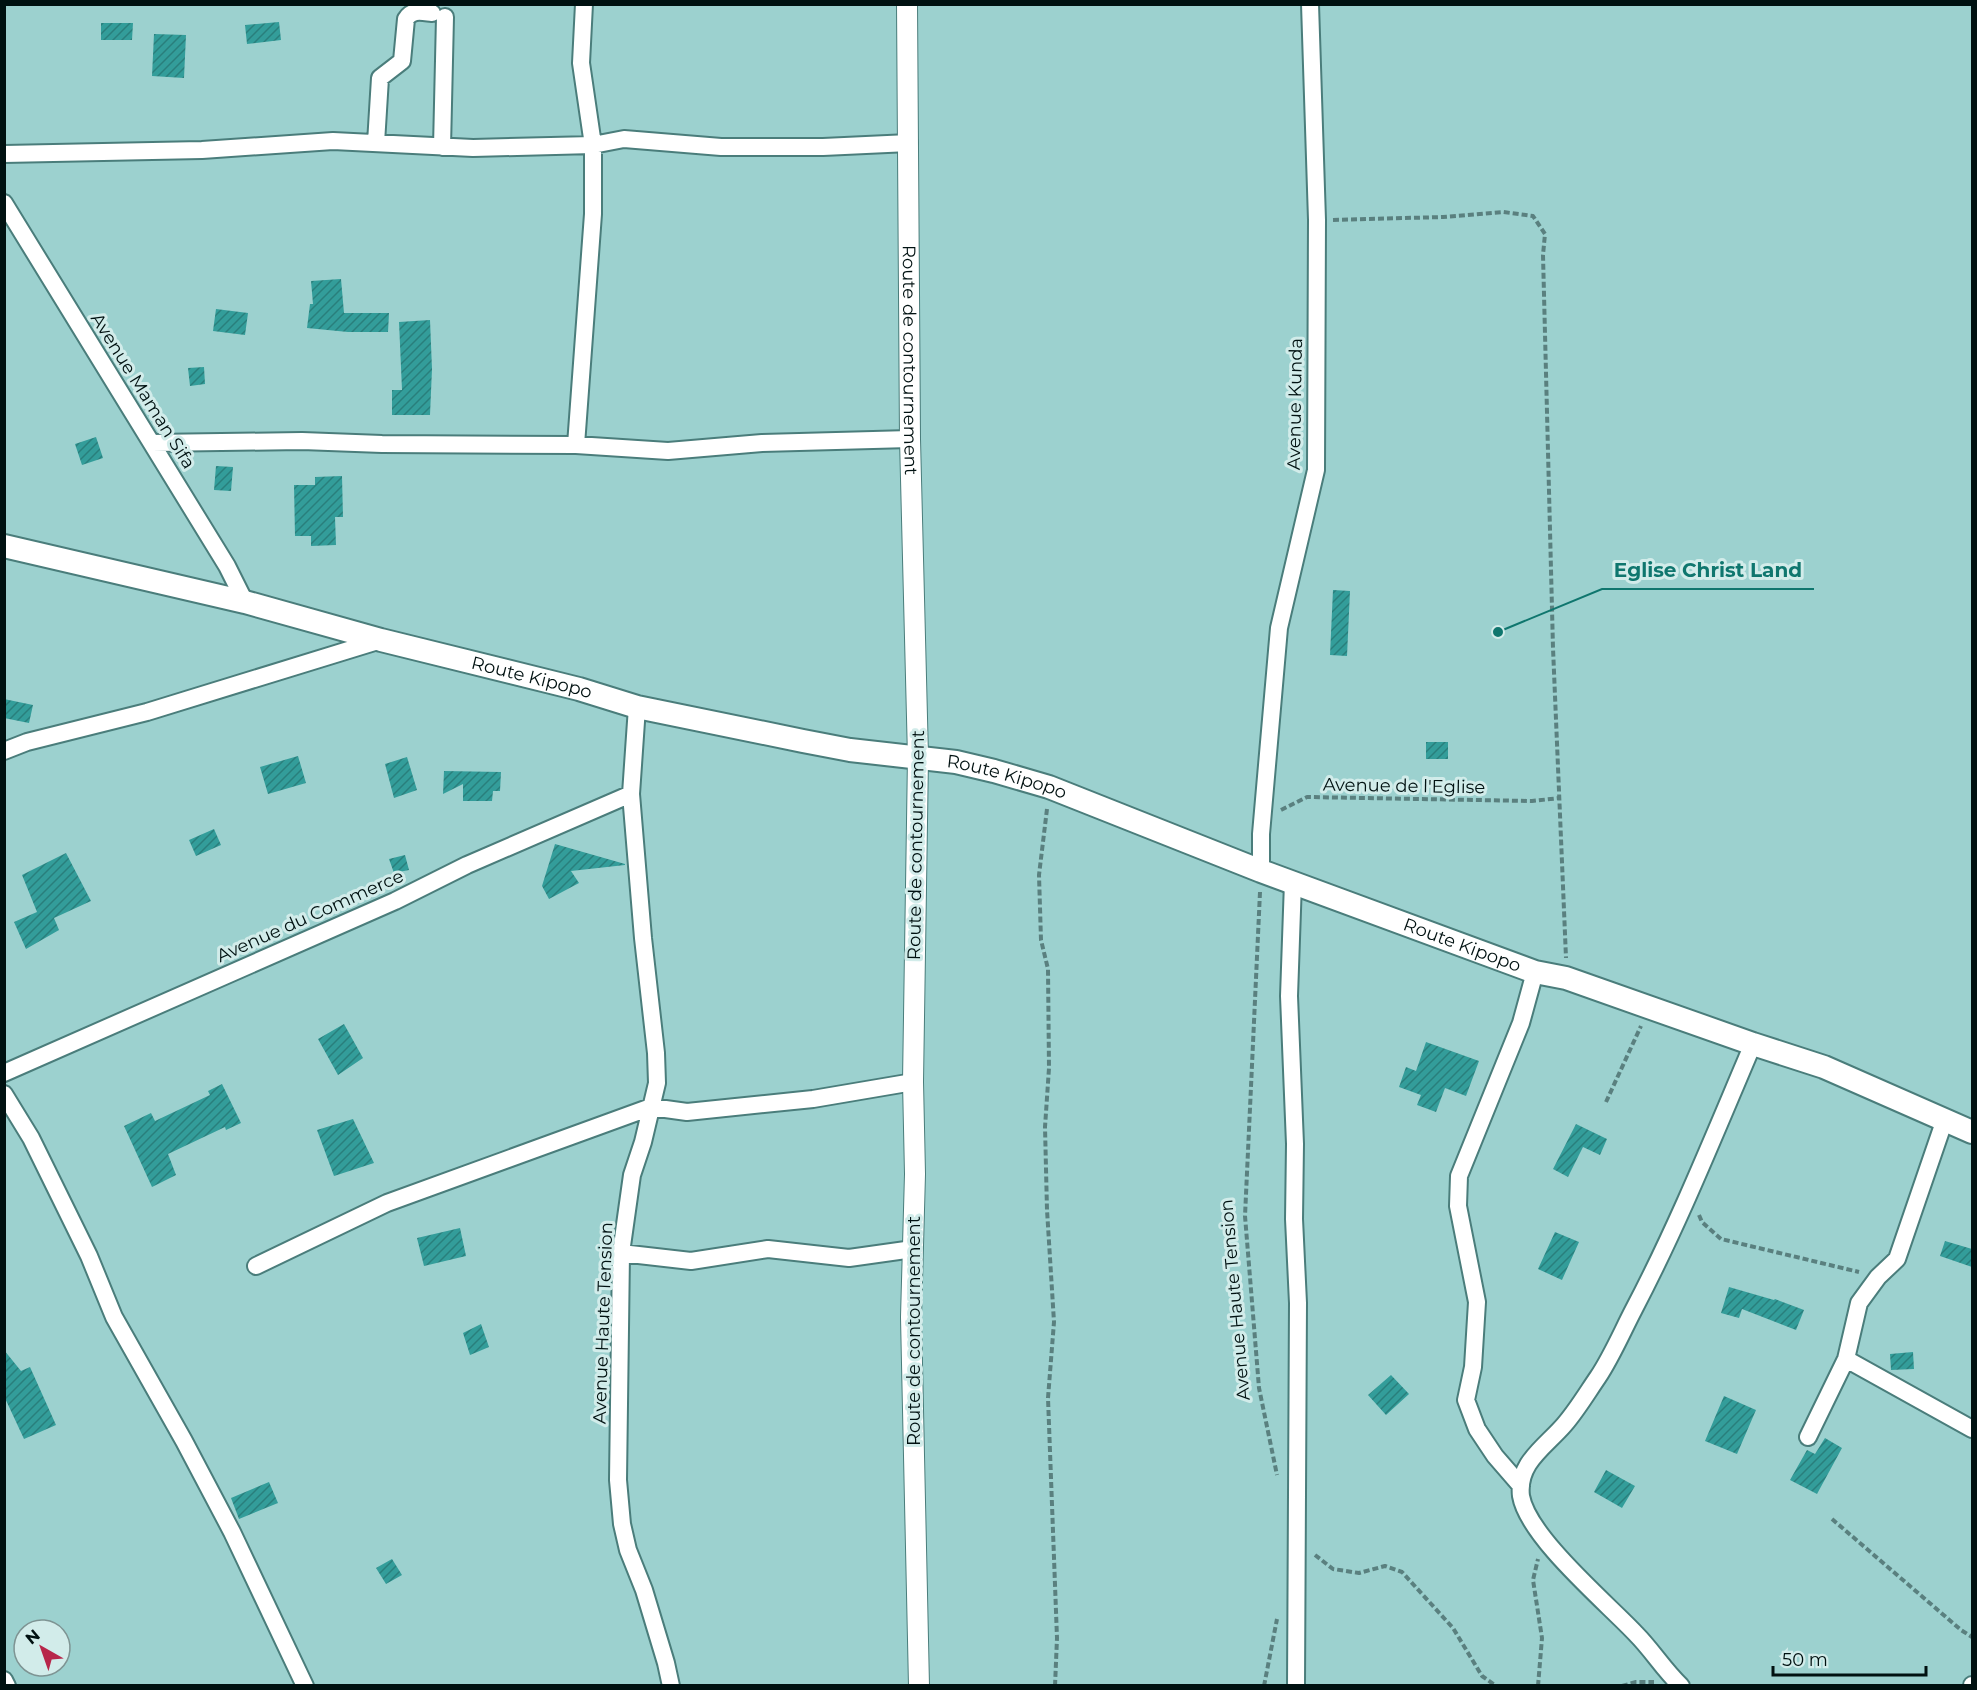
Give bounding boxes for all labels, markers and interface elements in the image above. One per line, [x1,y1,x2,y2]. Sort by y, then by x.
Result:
street label: Route de contournement [898,245,922,475]
street label: Avenue Maman Sifa [86,309,200,473]
street label: Avenue Kunda [1283,338,1307,470]
callout: Eglise Christ Land [1602,551,1814,589]
text: Eglise Christ Land [1614,558,1802,582]
street label: Route Kipopo [469,652,595,703]
street label: Route de contournement [903,730,929,960]
street label: Route Kipopo [946,750,1070,804]
street label: Avenue de l'Eglise [1323,774,1486,798]
street label: Avenue du Commerce [213,865,407,967]
street label: Route Kipopo [1400,913,1524,977]
street label: Avenue Haute Tension [1215,1198,1255,1402]
street label: Route de contournement [903,1216,925,1446]
street label: Avenue Haute Tension [588,1222,618,1424]
north arrow [12,1618,72,1678]
text: N [22,1625,44,1648]
scale bar [1773,1639,1926,1677]
text: 50 m [1782,1649,1828,1671]

